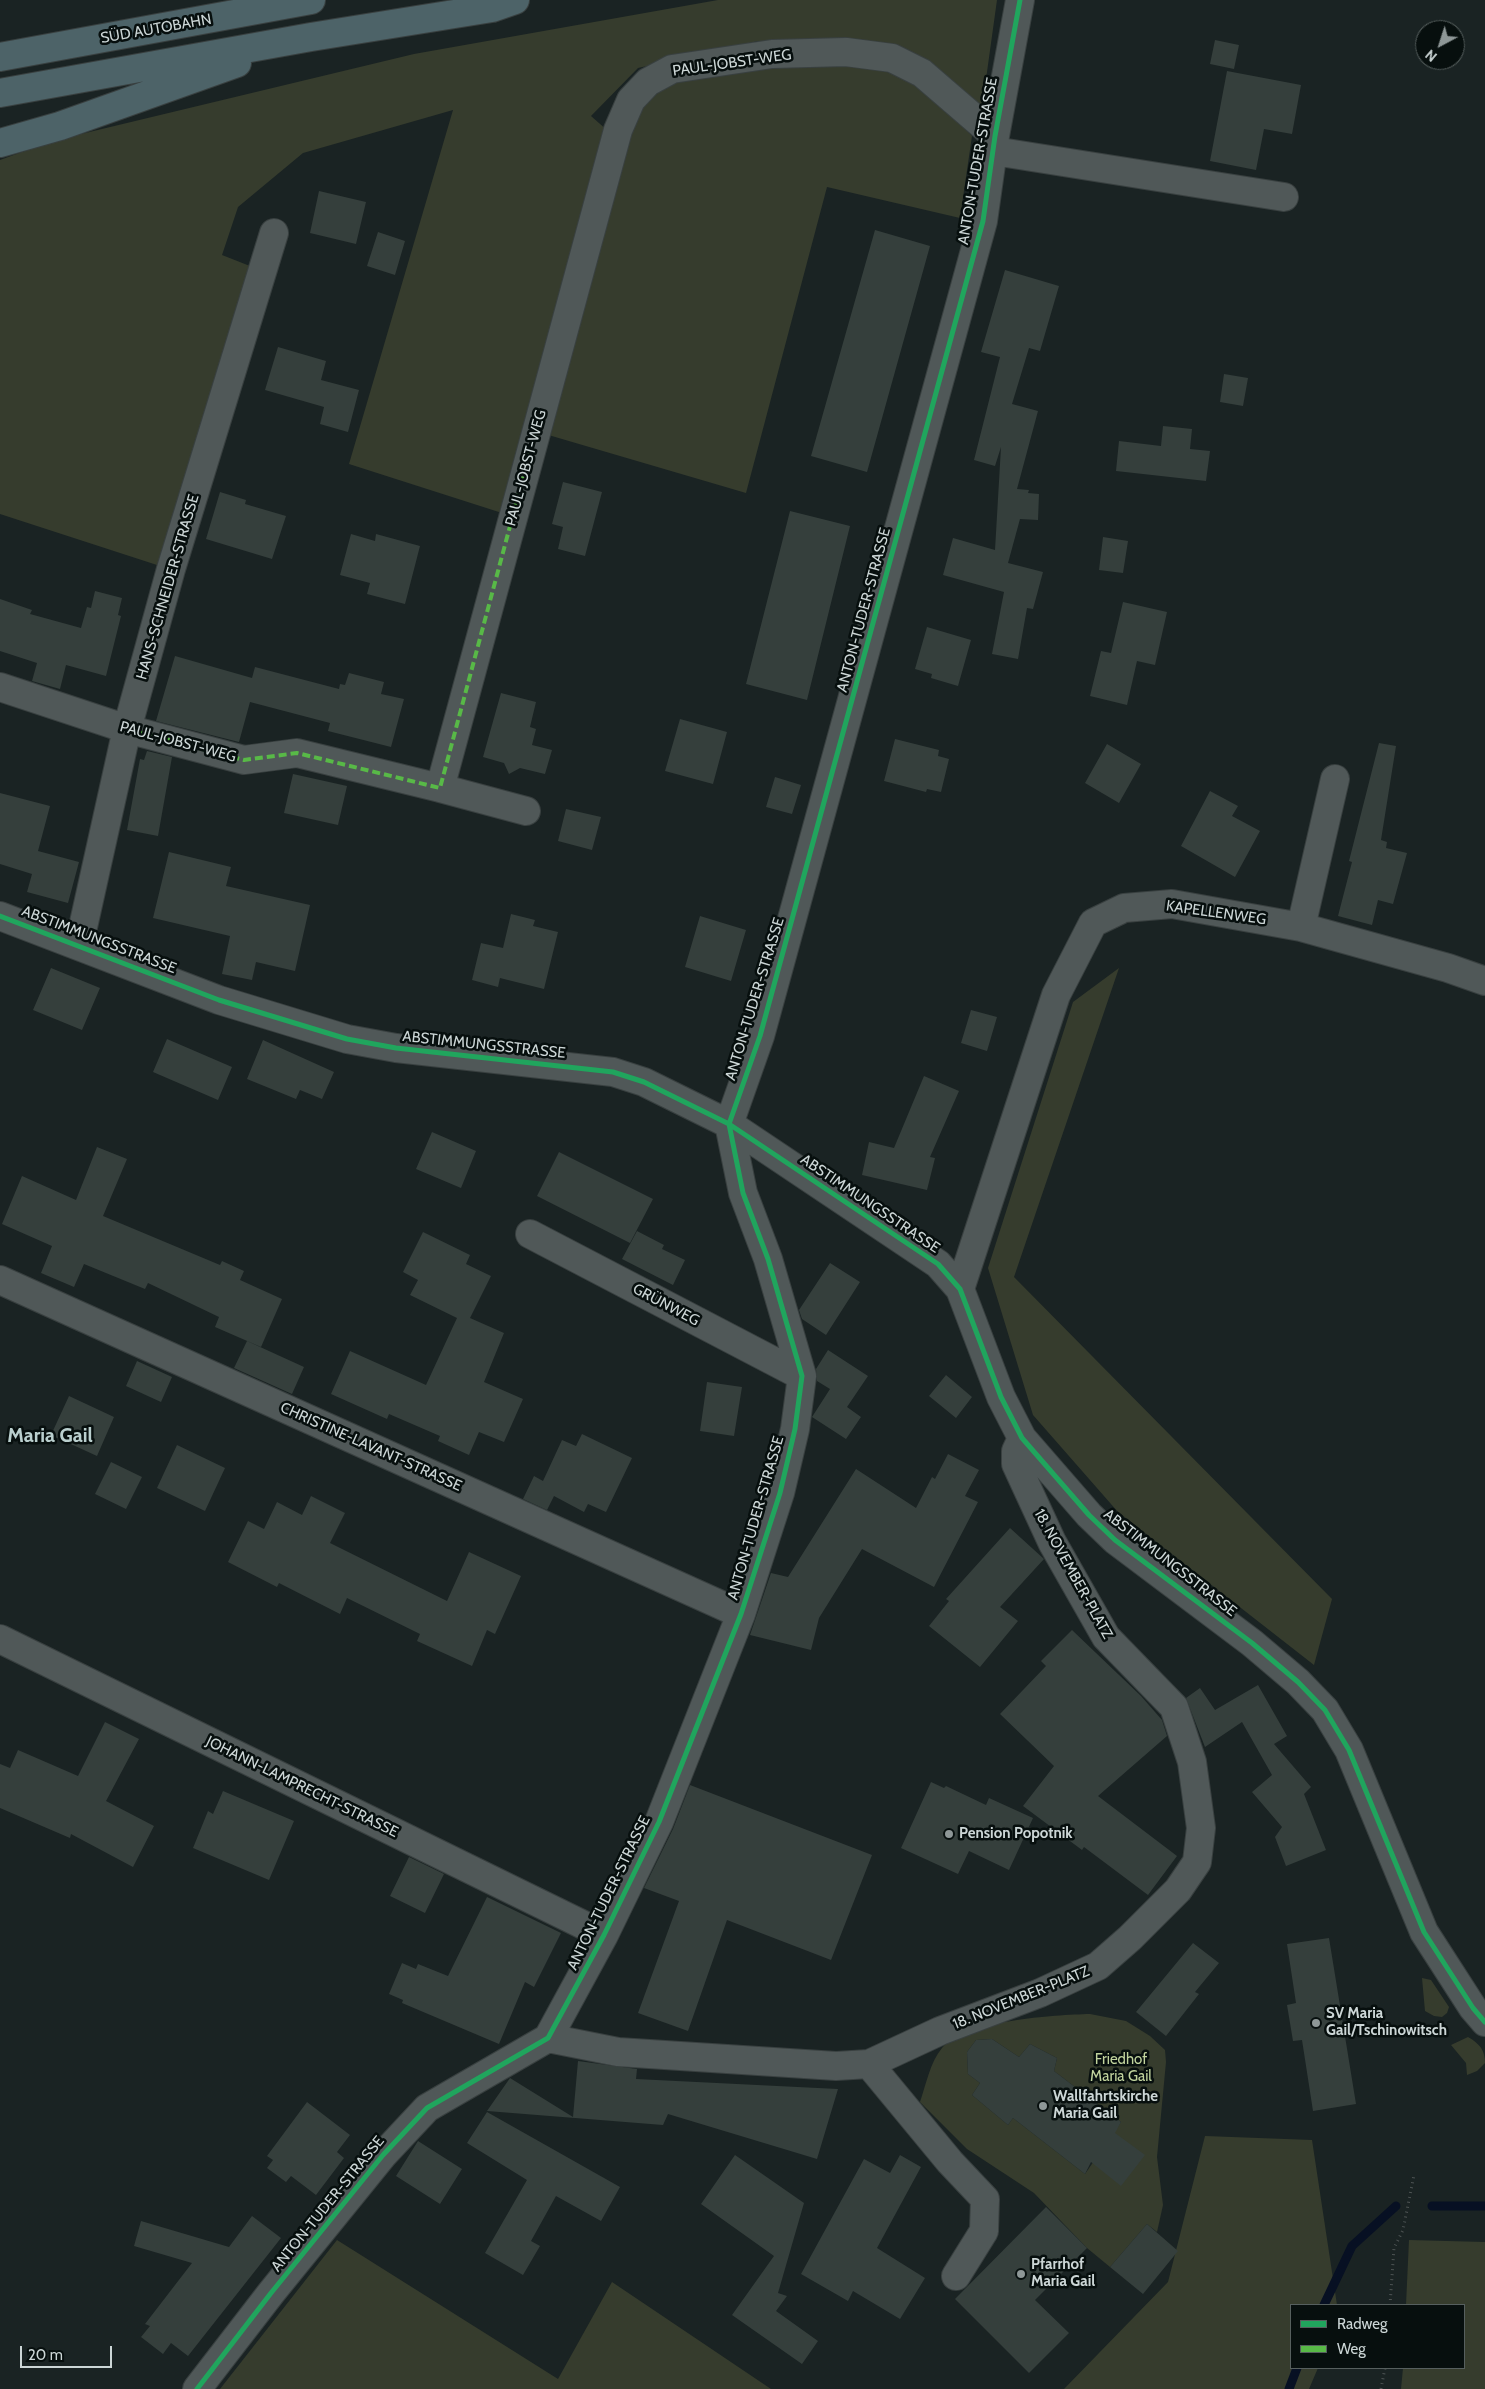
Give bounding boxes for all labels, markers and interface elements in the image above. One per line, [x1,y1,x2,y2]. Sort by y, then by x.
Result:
street label: SÜD AUTOBAHN [99,10,213,48]
north arrow [1415,20,1465,70]
street label: PAUL-JOBST-WEG [671,46,793,80]
text: N [1421,46,1441,66]
street label: ANTON-TUDER-STRASSE [954,76,1002,246]
street label: PAUL-JOBST-WEG [502,408,550,528]
street label: HANS-SCHNEIDER-STRASSE [133,492,203,682]
street label: ANTON-TUDER-STRASSE [833,526,895,694]
street label: PAUL-JOBST-WEG [118,718,238,766]
street label: KAPELLENWEG [1165,897,1267,929]
street label: ABSTIMMUNGSSTRASSE [19,902,179,978]
street label: ANTON-TUDER-STRASSE [722,915,788,1083]
street label: ABSTIMMUNGSSTRASSE [402,1027,566,1063]
street label: ABSTIMMUNGSSTRASSE [797,1151,943,1257]
street label: GRÜNWEG [630,1280,702,1330]
street label: CHRISTINE-LAVANT-STRASSE [277,1399,465,1495]
district label: Maria Gail [7,1424,93,1448]
street label: ANTON-TUDER-STRASSE [724,1434,788,1602]
street label: ABSTIMMUNGSSTRASSE [1100,1505,1240,1621]
street label: 18. NOVEMBER-PLATZ [1030,1506,1116,1642]
street label: JOHANN-LAMPRECHT-STRASSE [203,1733,401,1841]
street label: ANTON-TUDER-STRASSE [564,1813,654,1973]
place label: Pension Popotnik [959,1825,1073,1843]
marker: Pension Popotnik [943,1828,955,1840]
street label: 18. NOVEMBER-PLATZ [950,1962,1092,2034]
place label: SV Maria Gail/Tschinowitsch [1326,2005,1447,2040]
marker: SV Maria Gail/Tschinowitsch [1310,2017,1322,2029]
park label: Friedhof Maria Gail [1090,2051,1152,2086]
place label: Wallfahrtskirche Maria Gail [1053,2088,1158,2123]
marker: Wallfahrtskirche Maria Gail [1037,2100,1049,2112]
street label: ANTON-TUDER-STRASSE [268,2132,388,2276]
place label: Pfarrhof Maria Gail [1031,2256,1095,2291]
marker: Pfarrhof Maria Gail [1015,2268,1027,2280]
legend [1290,2304,1465,2369]
text: Radweg [1337,2315,1387,2333]
scale bar [22,2336,115,2368]
text: Weg [1337,2340,1366,2358]
text: 20 m [28,2346,63,2364]

